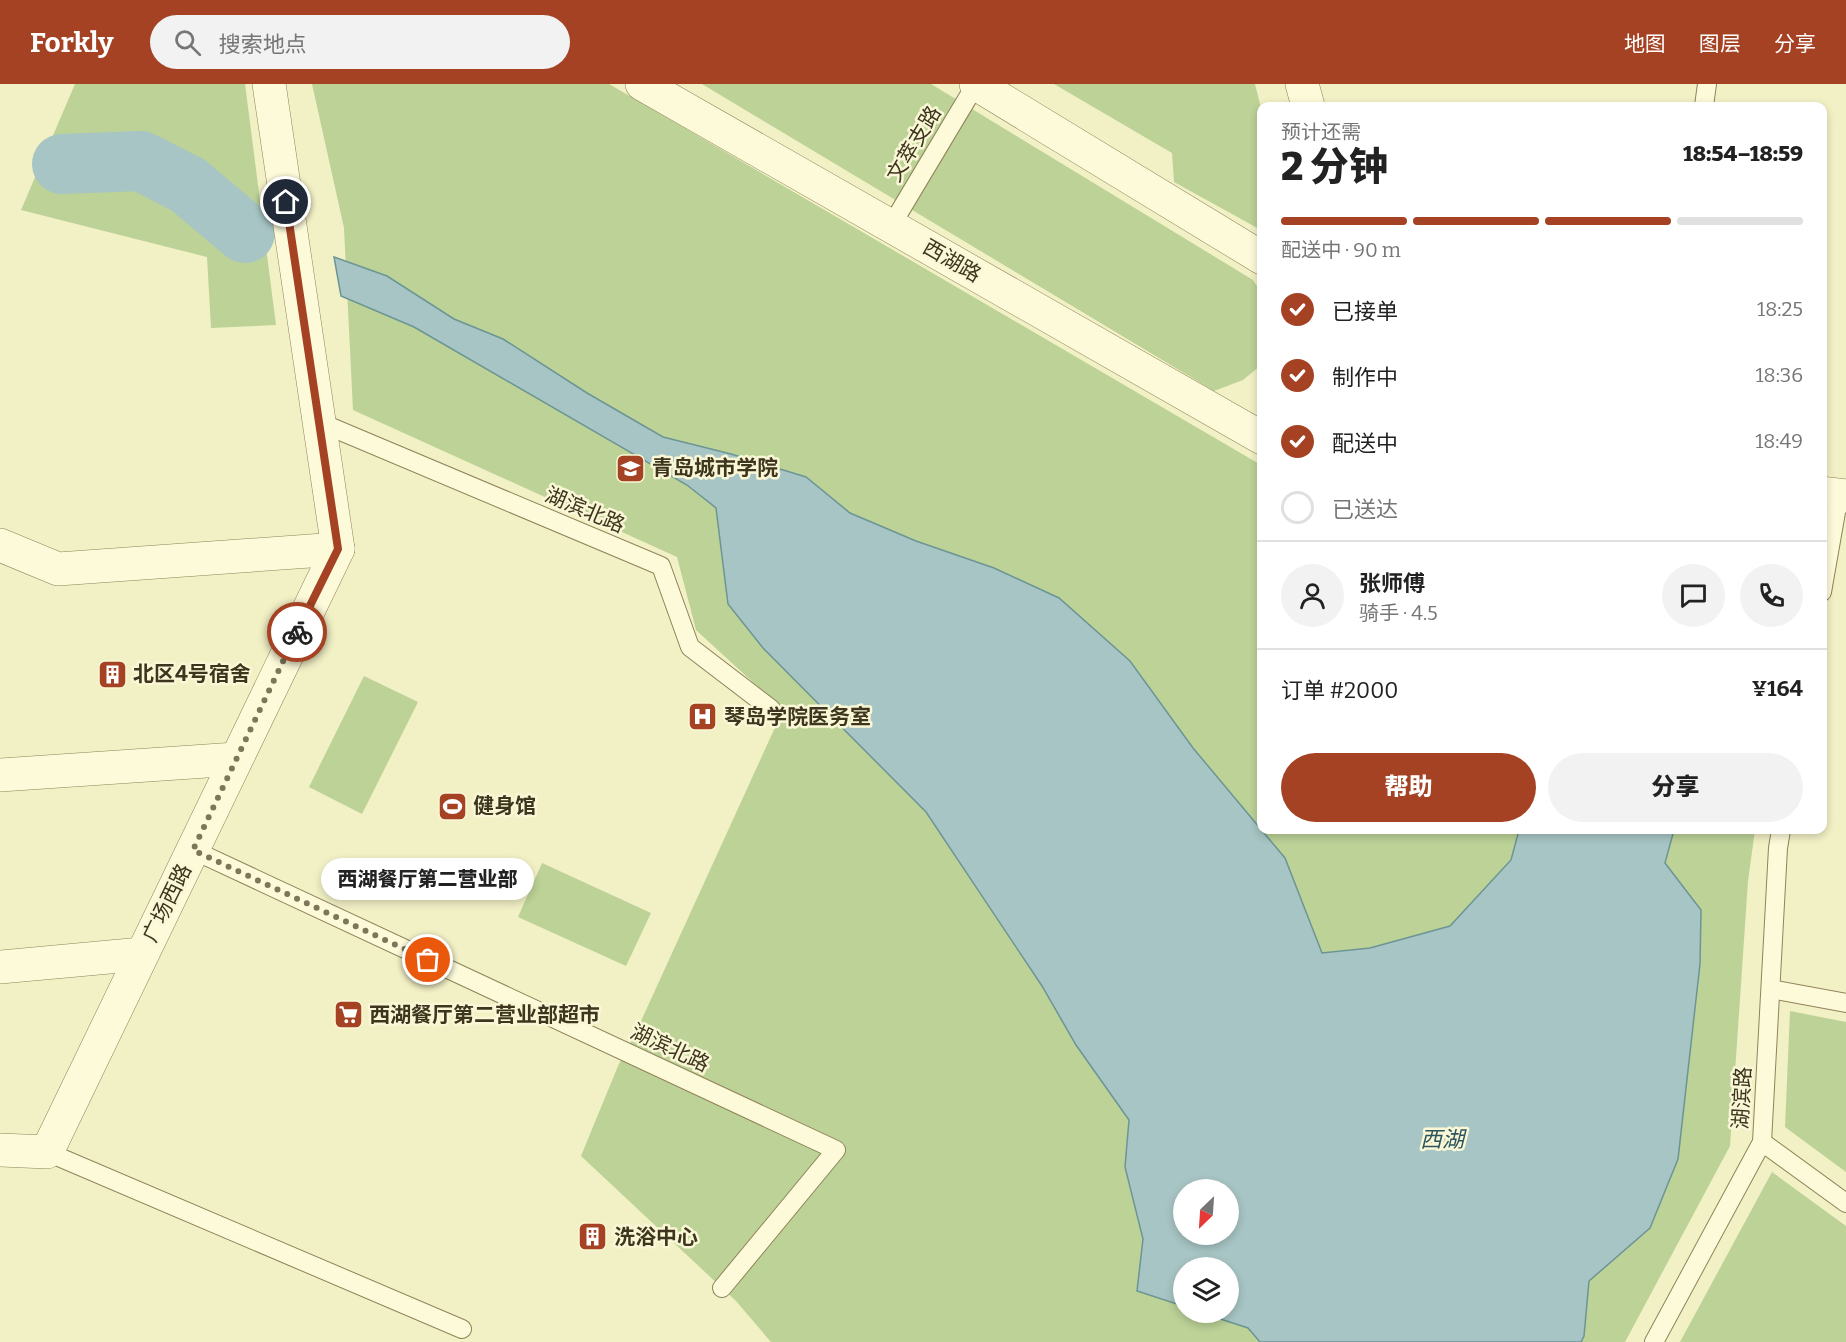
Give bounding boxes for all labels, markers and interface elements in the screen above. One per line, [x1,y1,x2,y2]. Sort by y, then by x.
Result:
search box [150,15,570,69]
text: Forkly [30,26,114,59]
icon: search [171,26,204,59]
text: 搜索地点 [219,31,307,58]
text: 地图 [1624,31,1666,57]
text: 图层 [1699,31,1741,57]
text: 分享 [1774,31,1816,57]
street label: 文萃支路 [881,101,947,187]
text: 预计还需 [1281,120,1361,144]
text: 18:54–18:59 [1683,140,1803,167]
text: 2 分钟 [1281,144,1388,190]
pin [260,176,311,227]
icon: home [269,185,302,218]
street label: 西湖路 [918,234,986,288]
text: 配送中 · 90 m [1281,238,1401,262]
icon: check [1281,293,1314,326]
text: 18:25 [1757,297,1803,321]
text: 已接单 [1332,298,1398,325]
icon: check [1281,359,1314,392]
text: 18:36 [1756,363,1803,387]
text: 制作中 [1332,364,1398,391]
icon: check [1281,425,1314,458]
text: 18:49 [1755,429,1803,453]
text: 配送中 [1332,430,1398,457]
school or university icon: 青岛城市学院 [615,452,647,484]
place label: 青岛城市学院 [652,455,778,481]
street label: 湖滨北路 [541,482,629,538]
text: 已送达 [1332,496,1398,523]
button: person [1281,564,1344,627]
button: chat [1662,564,1725,627]
button: phone [1740,564,1803,627]
text: 张师傅 [1359,570,1425,597]
text: 骑手 · 4.5 [1359,601,1438,625]
courier [267,602,327,662]
icon: bike [281,616,314,649]
building icon: 北区4号宿舍 [96,658,128,690]
place label: 北区4号宿舍 [133,661,251,687]
text: ¥164 [1752,675,1803,702]
text: 订单 #2000 [1281,677,1398,704]
hospital icon: 琴岛学院医务室 [687,701,719,733]
place label: 琴岛学院医务室 [724,704,871,730]
button: 帮助 [1281,753,1536,822]
button: 分享 [1548,753,1803,822]
sports icon: 健身馆 [436,790,468,822]
place label: 健身馆 [473,793,536,819]
callout: 西湖餐厅第二营业部 [322,858,534,900]
street label: 广场西路 [137,860,197,946]
text: 西湖餐厅第二营业部 [338,867,518,891]
pin [402,934,453,985]
icon: bag [411,943,444,976]
supermarket icon: 西湖餐厅第二营业部超市 [332,999,364,1031]
place label: 西湖餐厅第二营业部超市 [369,1002,600,1028]
street label: 湖滨北路 [626,1018,714,1078]
street label: 湖滨路 [1727,1066,1757,1130]
water label: 西湖 [1420,1126,1467,1153]
north arrow [1173,1179,1239,1245]
map controls [1173,1179,1239,1323]
building icon: 洗浴中心 [577,1221,609,1253]
place label: 洗浴中心 [614,1224,698,1250]
button: layers [1173,1257,1239,1323]

